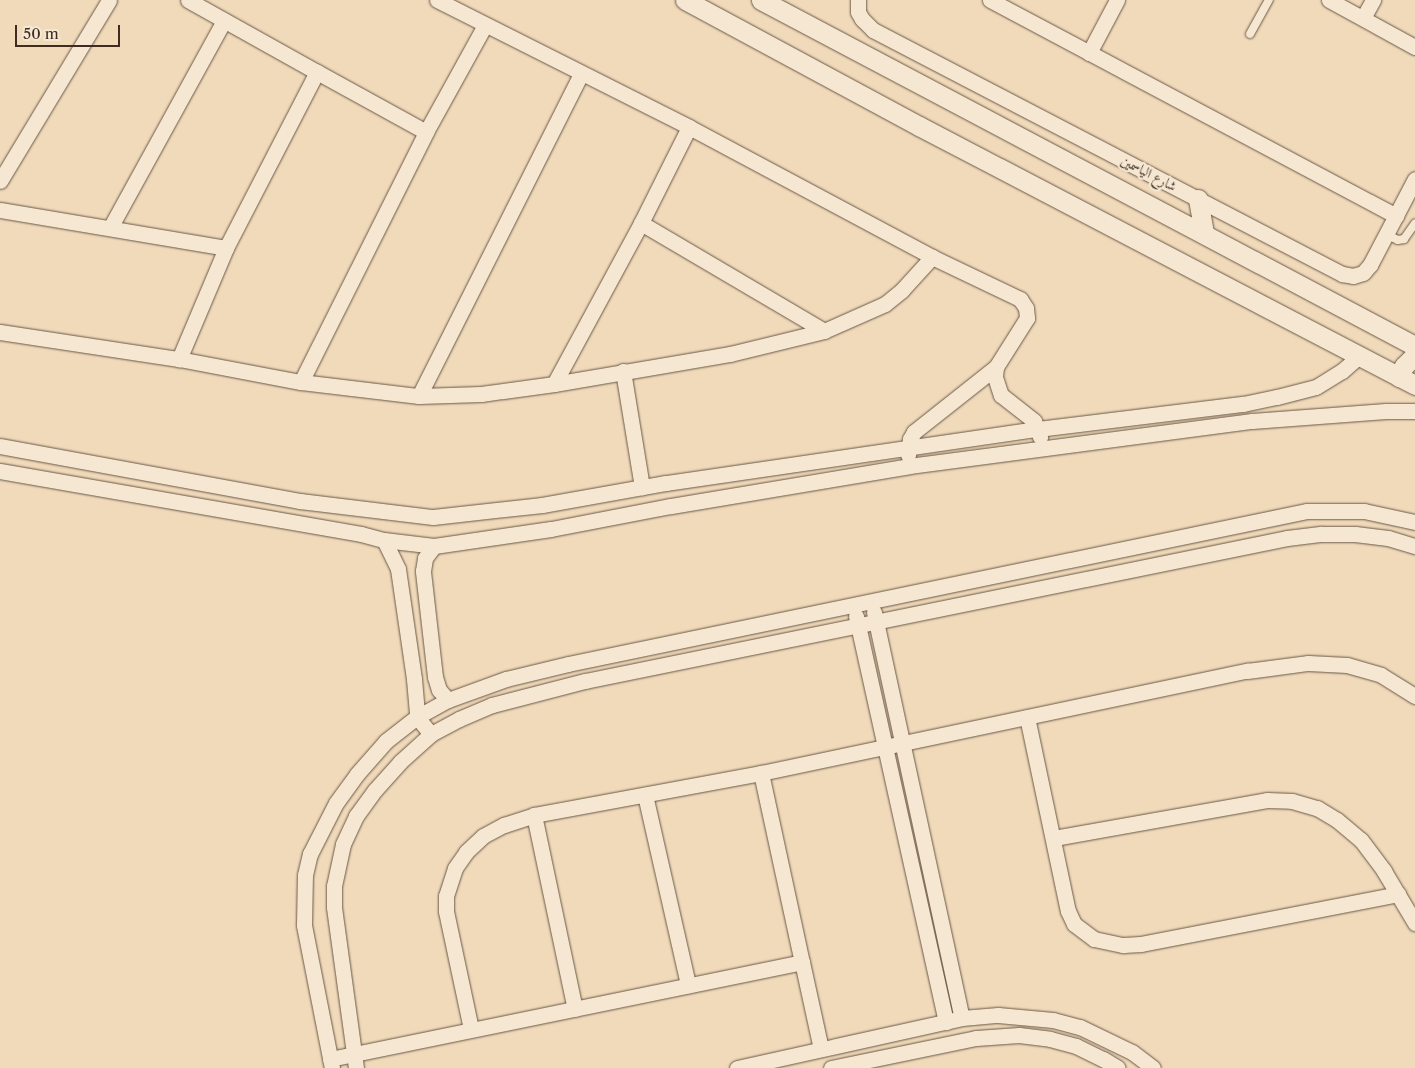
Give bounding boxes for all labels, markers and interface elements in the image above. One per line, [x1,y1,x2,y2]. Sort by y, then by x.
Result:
scale bar [18,15,122,47]
text: 50 m [23,24,59,43]
street label: شارع الياسمين [1118,151,1180,195]

